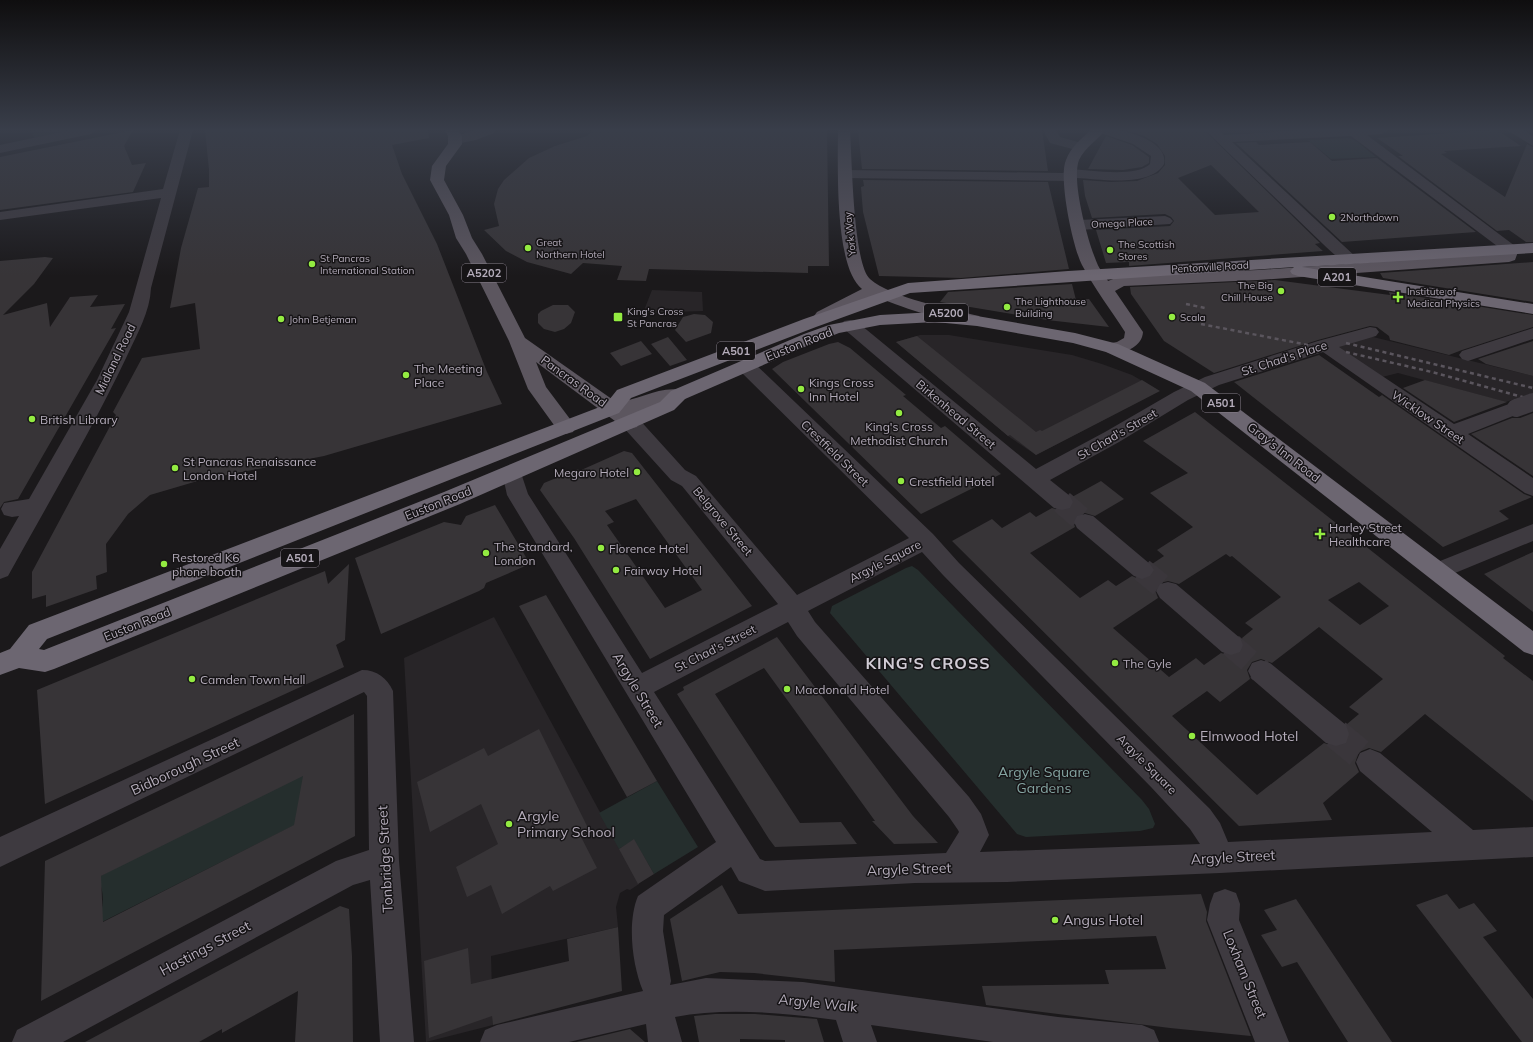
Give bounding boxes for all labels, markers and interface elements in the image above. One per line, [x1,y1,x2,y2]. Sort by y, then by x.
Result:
street label: York Way [841,211,859,258]
place label: 2Northdown [1340,211,1399,224]
marker: 2Northdown [1327,212,1337,222]
street label: Omega Place [1091,215,1153,231]
place label: Great Northern Hotel [536,236,605,261]
place label: The Scottish Stores [1118,238,1175,263]
marker: Great Northern Hotel [523,243,533,253]
marker: The Scottish Stores [1105,245,1115,255]
place label: St Pancras International Station [320,252,415,277]
street label: Pentonville Road [1171,258,1249,276]
marker: St Pancras International Station [307,259,317,269]
road number: A5202 [462,264,506,282]
road number: A201 [1318,268,1356,286]
place label: The Big Chill House [1221,279,1273,304]
place label: Institute of Medical Physics [1407,285,1480,310]
marker: The Big Chill House [1276,286,1286,296]
marker: Institute of Medical Physics [1392,291,1404,303]
place label: The Lighthouse Building [1015,295,1086,320]
marker: The Lighthouse Building [1002,302,1012,312]
road number: A5200 [924,304,968,322]
place label: King's Cross St Pancras [627,305,683,330]
marker: King's Cross St Pancras [612,311,624,323]
place label: Scala [1180,311,1206,324]
marker: Scala [1167,312,1177,322]
place label: John Betjeman [289,313,357,326]
marker: John Betjeman [276,314,286,324]
street label: Midland Road [91,321,139,397]
street label: Euston Road [764,324,834,364]
street label: St. Chad's Place [1239,337,1329,379]
road number: A501 [717,342,755,360]
street label: Pancras Road [538,352,610,410]
place label: The Meeting Place [414,361,483,390]
marker: The Meeting Place [401,370,411,380]
place label: Kings Cross Inn Hotel [809,375,874,404]
street label: Birkenhead Street [913,376,999,452]
marker: Kings Cross Inn Hotel [796,384,806,394]
street label: Wicklow Street [1389,387,1467,447]
road number: A501 [1202,394,1240,412]
street label: St Chad's Street [1075,405,1159,463]
marker: King's Cross Methodist Church [894,408,904,418]
place label: British Library [40,412,118,427]
marker: British Library [27,414,37,424]
street label: Crestfield Street [798,417,872,489]
place label: King's Cross Methodist Church [850,419,948,448]
street label: Gray's Inn Road [1245,419,1323,485]
place label: St Pancras Renaissance London Hotel [183,454,316,483]
marker: St Pancras Renaissance London Hotel [170,463,180,473]
place label: Megaro Hotel [554,465,629,480]
marker: Megaro Hotel [632,467,642,477]
place label: Crestfield Hotel [909,474,994,489]
marker: Crestfield Hotel [896,476,906,486]
street label: Euston Road [403,483,473,523]
street label: Belgrove Street [690,484,756,558]
place label: Harley Street Healthcare [1329,520,1402,549]
marker: Harley Street Healthcare [1314,528,1326,540]
street label: Argyle Square [846,536,924,586]
place label: The Standard, London [494,539,572,568]
place label: Florence Hotel [609,541,688,556]
marker: Florence Hotel [596,543,606,553]
marker: The Standard, London [481,548,491,558]
road number: A501 [281,549,319,567]
place label: Restored K6 phone booth [172,550,242,579]
marker: Restored K6 phone booth [159,559,169,569]
place label: Fairway Hotel [624,563,702,578]
marker: Fairway Hotel [611,565,621,575]
street label: Euston Road [102,604,172,644]
street label: St Chad's Street [672,621,758,675]
street label: Argyle Street [609,649,668,731]
district label: KING'S CROSS [865,653,991,673]
place label: The Gyle [1123,656,1171,671]
marker: The Gyle [1110,658,1120,668]
place label: Camden Town Hall [200,672,305,687]
marker: Camden Town Hall [187,674,197,684]
place label: Macdonald Hotel [795,682,889,697]
marker: Macdonald Hotel [782,684,792,694]
place label: Elmwood Hotel [1200,727,1298,745]
street label: Argyle Square [1114,731,1180,797]
marker: Elmwood Hotel [1187,731,1197,741]
street label: Bidborough Street [128,733,242,799]
park label: Argyle Square Gardens [998,763,1090,797]
street label: Tonbridge Street [373,805,397,913]
place label: Argyle Primary School [517,807,615,841]
marker: Argyle Primary School [504,819,514,829]
street label: Argyle Street [1190,846,1276,868]
street label: Argyle Street [866,859,952,879]
place label: Angus Hotel [1063,911,1143,929]
marker: Angus Hotel [1050,915,1060,925]
street label: Hastings Street [157,916,254,979]
street label: Loxham Street [1219,927,1271,1021]
street label: Argyle Walk [778,990,859,1016]

